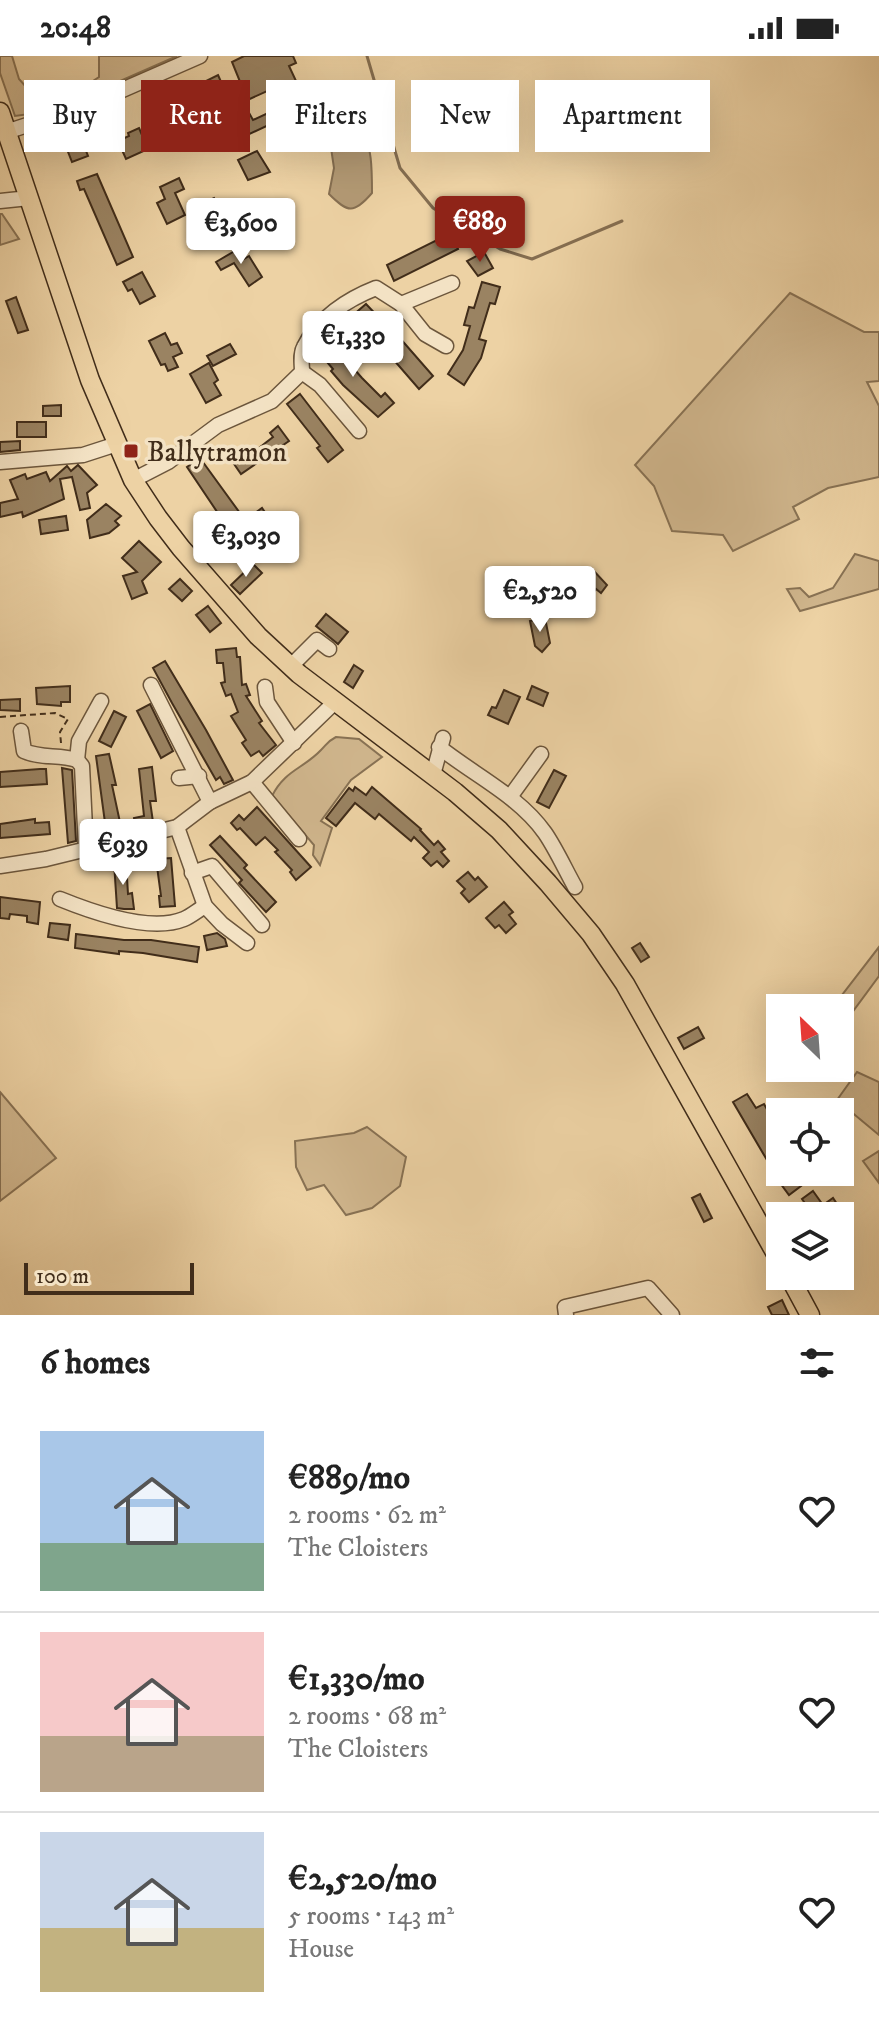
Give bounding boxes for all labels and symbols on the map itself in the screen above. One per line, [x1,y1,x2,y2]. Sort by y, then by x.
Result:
pin: €889 [433,196,527,264]
pin: €3,600 [176,198,306,266]
pin: €1,330 [288,311,418,379]
place label: Ballytramon [147,435,287,470]
marker: Ballytramon [122,442,140,460]
pin: €3,030 [181,511,311,579]
pin: €2,520 [475,566,605,634]
pin: €939 [76,819,170,887]
north arrow [766,994,854,1082]
scale bar [24,1259,194,1295]

